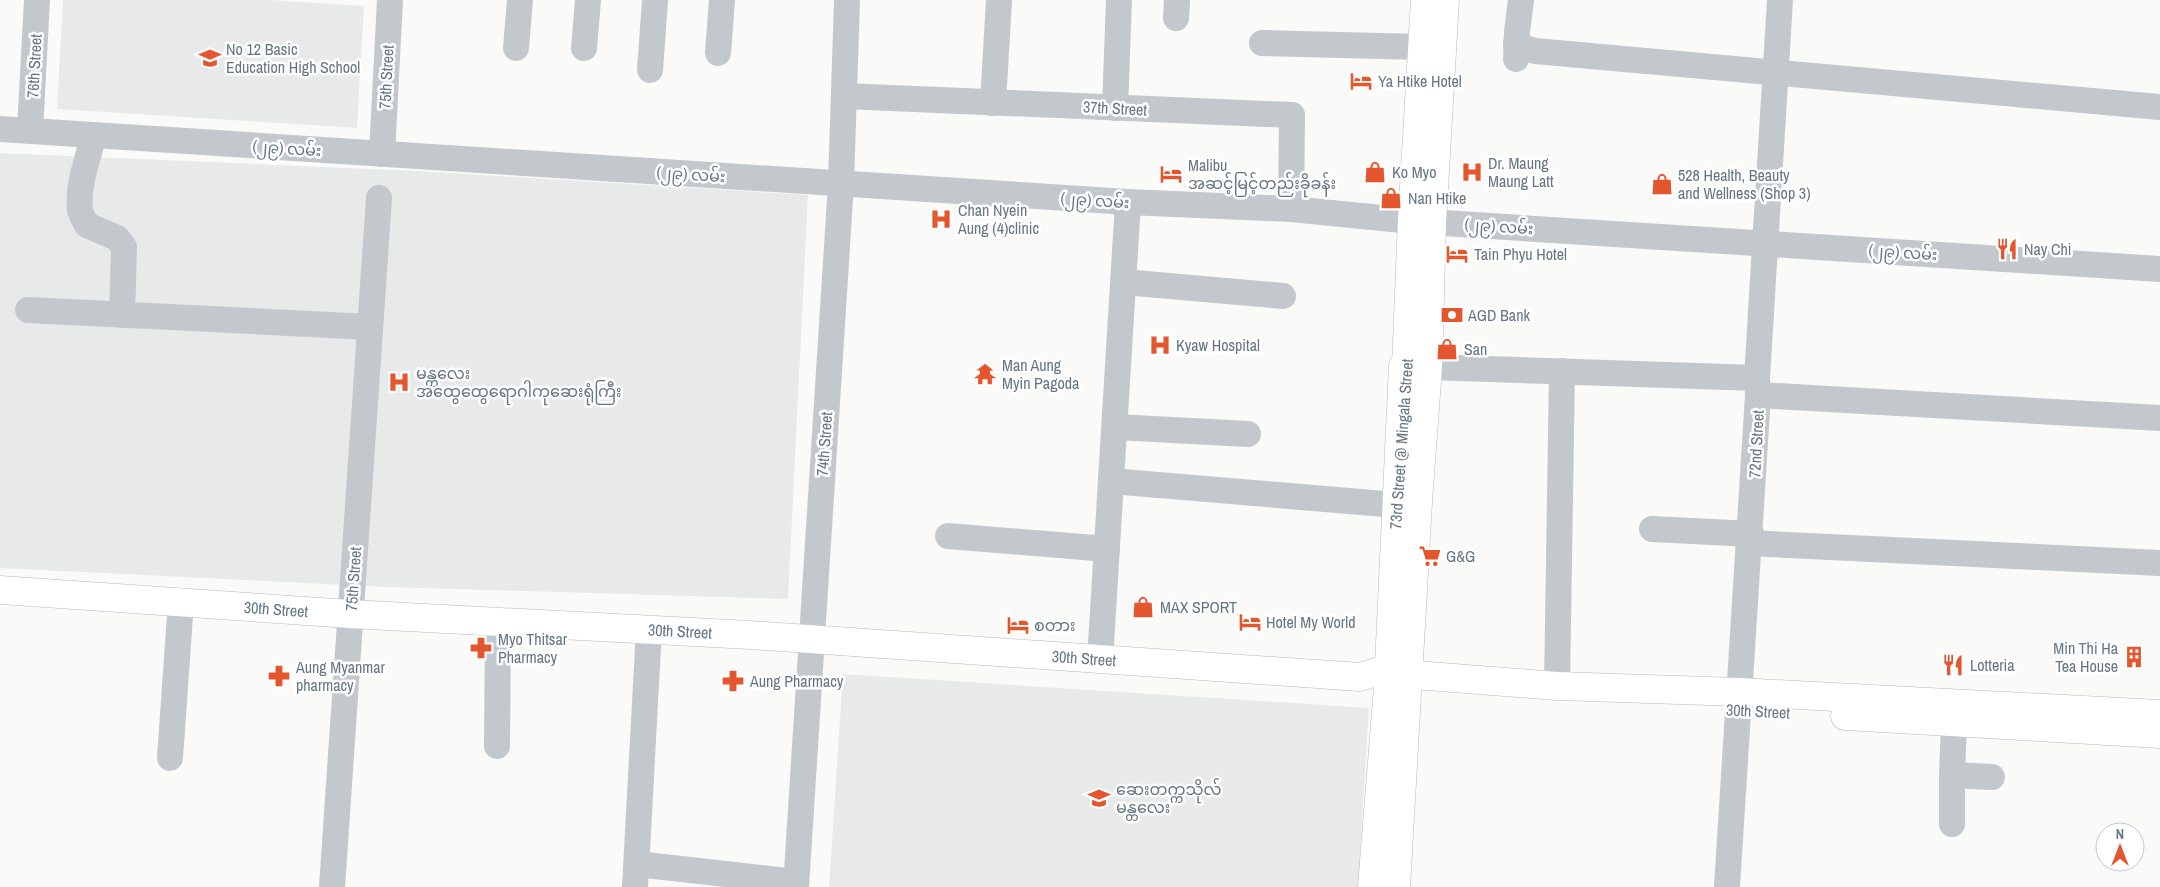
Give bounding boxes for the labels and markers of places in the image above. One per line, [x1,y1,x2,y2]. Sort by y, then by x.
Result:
place label: No 12 Basic Education High School [226,38,360,78]
school or university icon: No 12 Basic Education High School [197,45,223,71]
hotel icon: Ya Htike Hotel [1348,68,1374,94]
place label: Ya Htike Hotel [1378,70,1462,92]
place label: Dr. Maung Maung Latt [1488,152,1554,192]
place label: Malibu အဆင့်မြင့်တည်းခိုခန်း [1188,154,1336,198]
shop icon: Ko Myo [1362,159,1388,185]
hospital icon: Dr. Maung Maung Latt [1459,159,1485,185]
hotel icon: Malibu အဆင့်မြင့်တည်းခိုခန်း [1158,161,1184,187]
place label: Ko Myo [1392,161,1436,183]
place label: 528 Health, Beauty and Wellness (Shop 3) [1678,164,1811,204]
shop icon: 528 Health, Beauty and Wellness (Shop 3) [1649,171,1675,197]
shop icon: Nan Htike [1378,185,1404,211]
place label: Nan Htike [1408,187,1466,209]
place label: Chan Nyein Aung (4)clinic [957,199,1039,239]
hospital icon: Chan Nyein Aung (4)clinic [928,206,954,232]
restaurant icon: Nay Chi [1994,236,2020,262]
place label: Nay Chi [2024,238,2071,260]
hotel icon: Tain Phyu Hotel [1444,241,1470,267]
place label: Tain Phyu Hotel [1474,243,1567,265]
bank icon: AGD Bank [1439,302,1465,328]
place label: AGD Bank [1467,304,1530,326]
hospital icon: Kyaw Hospital [1147,332,1173,358]
place label: Kyaw Hospital [1176,334,1260,356]
shop icon: San [1434,336,1460,362]
place label: San [1464,338,1487,360]
place label: Man Aung Myin Pagoda [1002,354,1080,394]
temple icon: Man Aung Myin Pagoda [972,361,998,387]
place label: မန္တလေး အထွေထွေရောဂါကုဆေးရုံကြီး [416,362,622,406]
hospital icon: မန္တလေး အထွေထွေရောဂါကုဆေးရုံကြီး [386,369,412,395]
supermarket icon: G&G [1417,543,1443,569]
place label: G&G [1446,545,1475,567]
shop icon: MAX SPORT [1130,594,1156,620]
place label: MAX SPORT [1160,596,1237,618]
hotel icon: Hotel My World [1237,609,1263,635]
place label: Hotel My World [1266,611,1355,633]
hotel icon: စတား [1005,612,1031,638]
place label: စတား [1034,614,1076,636]
place label: Myo Thitsar Pharmacy [498,628,568,668]
pharmacy icon: Myo Thitsar Pharmacy [468,635,494,661]
place label: Min Thi Ha Tea House [2053,637,2119,677]
building icon: Min Thi Ha Tea House [2121,644,2147,670]
restaurant icon: Lotteria [1940,652,1966,678]
place label: Lotteria [1970,654,2015,676]
place label: Aung Myanmar pharmacy [295,656,386,696]
pharmacy icon: Aung Myanmar pharmacy [266,663,292,689]
pharmacy icon: Aung Pharmacy [720,668,746,694]
place label: Aung Pharmacy [749,670,844,692]
place label: ဆေးတက္ကသိုလ် မန္တလေး [1116,778,1221,821]
school or university icon: ဆေးတက္ကသိုလ် မန္တလေး [1086,785,1112,811]

